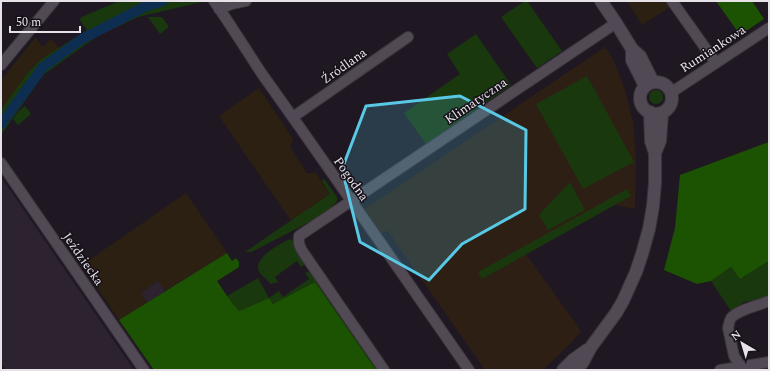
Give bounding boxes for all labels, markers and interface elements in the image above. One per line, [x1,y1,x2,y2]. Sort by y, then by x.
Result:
scale bar [10,8,80,34]
text: 50 m [16,13,41,32]
street label: Rumiankowa [676,20,750,78]
street label: Źródlana [317,43,372,89]
street label: Klimatyczna [441,72,512,129]
street label: Pogodna [328,153,374,206]
street label: Jeździecka [57,228,109,290]
north arrow [722,323,762,363]
text: N [727,326,745,345]

